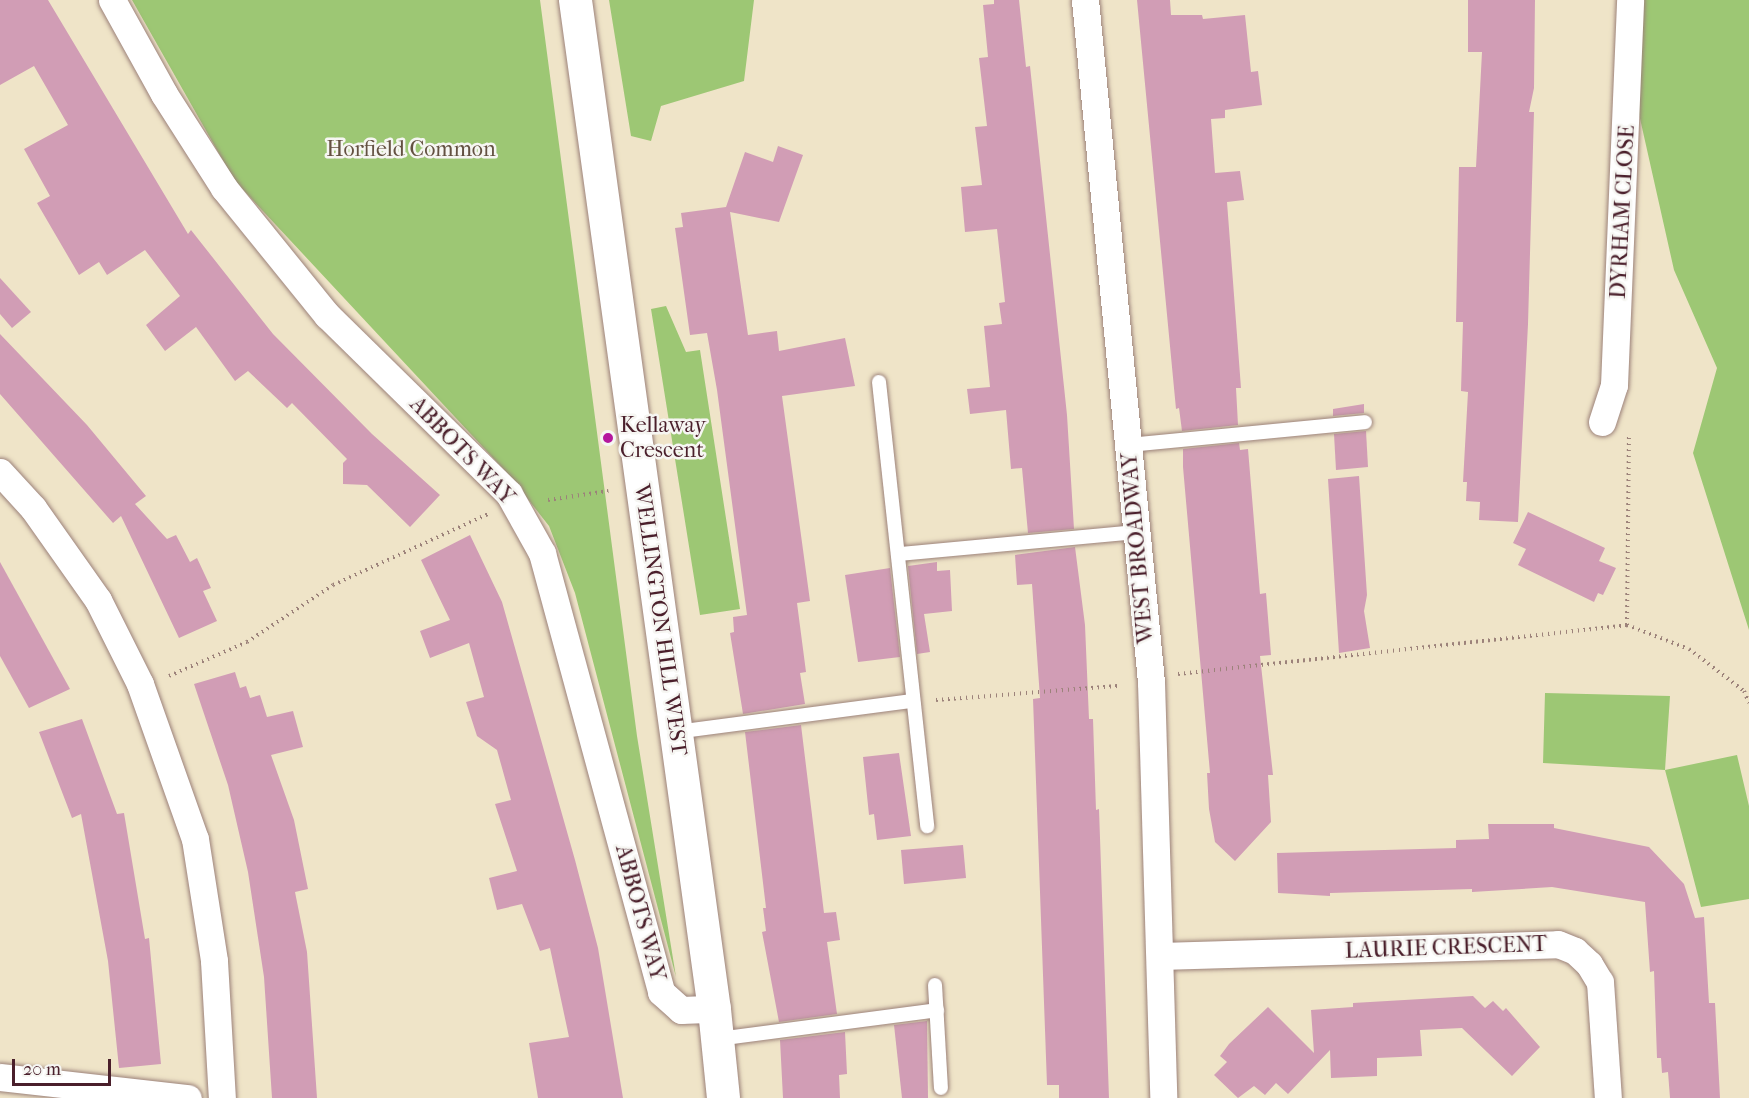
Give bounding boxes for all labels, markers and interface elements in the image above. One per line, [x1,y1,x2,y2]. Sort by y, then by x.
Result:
street label: DYRHAM CLOSE [1605,124,1641,300]
park label: Horfield Common [326,137,496,163]
street label: ABBOTS WAY [404,392,520,510]
place label: Kellaway Crescent [620,412,706,464]
marker: Kellaway Crescent [601,431,615,445]
street label: WEST BROADWAY [1116,451,1160,645]
street label: WELLINGTON HILL WEST [628,483,692,757]
street label: ABBOTS WAY [609,842,671,984]
street label: LAURIE CRESCENT [1344,931,1548,965]
scale bar [15,1047,114,1085]
text: 20 m [23,1059,61,1080]

